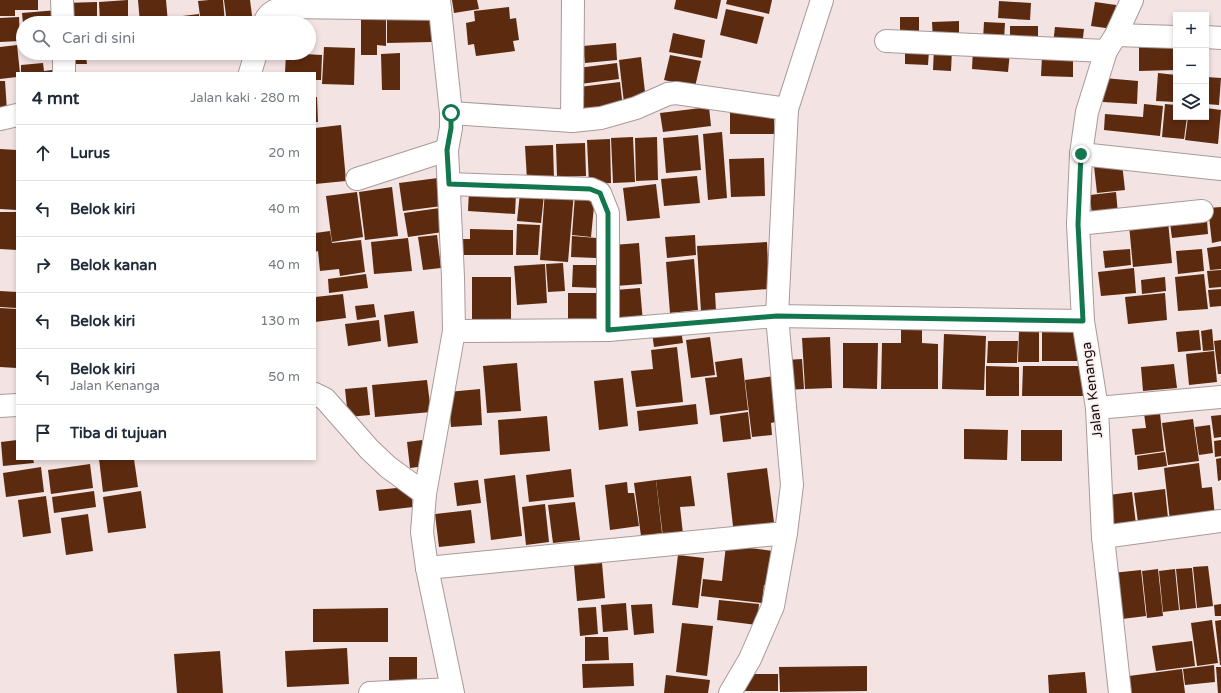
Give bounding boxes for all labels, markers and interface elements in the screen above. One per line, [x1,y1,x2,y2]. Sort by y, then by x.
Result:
map controls [1173,12,1209,120]
button: + [1173,12,1209,48]
search box [16,16,316,60]
icon: search [30,27,52,49]
text: Cari di sini [62,29,135,47]
button: − [1173,48,1209,84]
button: layers [1173,84,1209,120]
text: 4 mnt [32,88,79,109]
text: Jalan kaki · 280 m [190,90,300,106]
route start [442,104,460,122]
icon: ahead [32,142,54,164]
text: Lurus [70,144,110,162]
text: 20 m [268,145,300,161]
route end [1072,145,1090,163]
icon: left [32,198,54,220]
text: Belok kiri [70,200,135,218]
text: 40 m [268,201,300,217]
icon: right [32,254,54,276]
text: Belok kanan [70,256,157,274]
text: 40 m [268,257,300,273]
icon: left [32,310,54,332]
text: Belok kiri [70,312,135,330]
text: 130 m [260,313,300,329]
street label: Jalan Kenanga [1078,341,1106,439]
text: Belok kiri [70,360,135,378]
icon: left [32,366,54,388]
text: 50 m [268,369,300,385]
text: Jalan Kenanga [70,378,160,394]
icon: arrive [32,422,54,444]
text: Tiba di tujuan [70,424,167,442]

